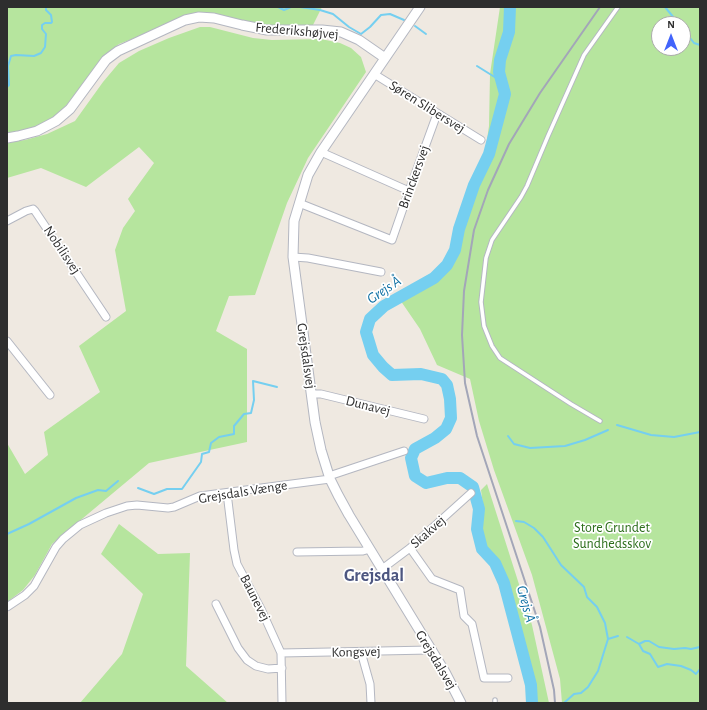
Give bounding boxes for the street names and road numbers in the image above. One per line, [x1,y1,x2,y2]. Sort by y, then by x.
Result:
street label: Frederikshøjvej [255,19,339,43]
street label: Søren Slibersvej [386,77,468,137]
street label: Brinckersvej [395,143,433,211]
street label: Nobilisvej [40,223,84,277]
street label: Grejsdalsvej [293,322,319,390]
street label: Dunavej [344,392,392,420]
street label: Grejsdals Vænge [197,477,289,507]
street label: Skakvej [407,512,449,552]
street label: Baunevej [236,572,274,624]
street label: Grejsdalsvej [412,627,460,693]
street label: Kongsvej [331,643,381,661]

